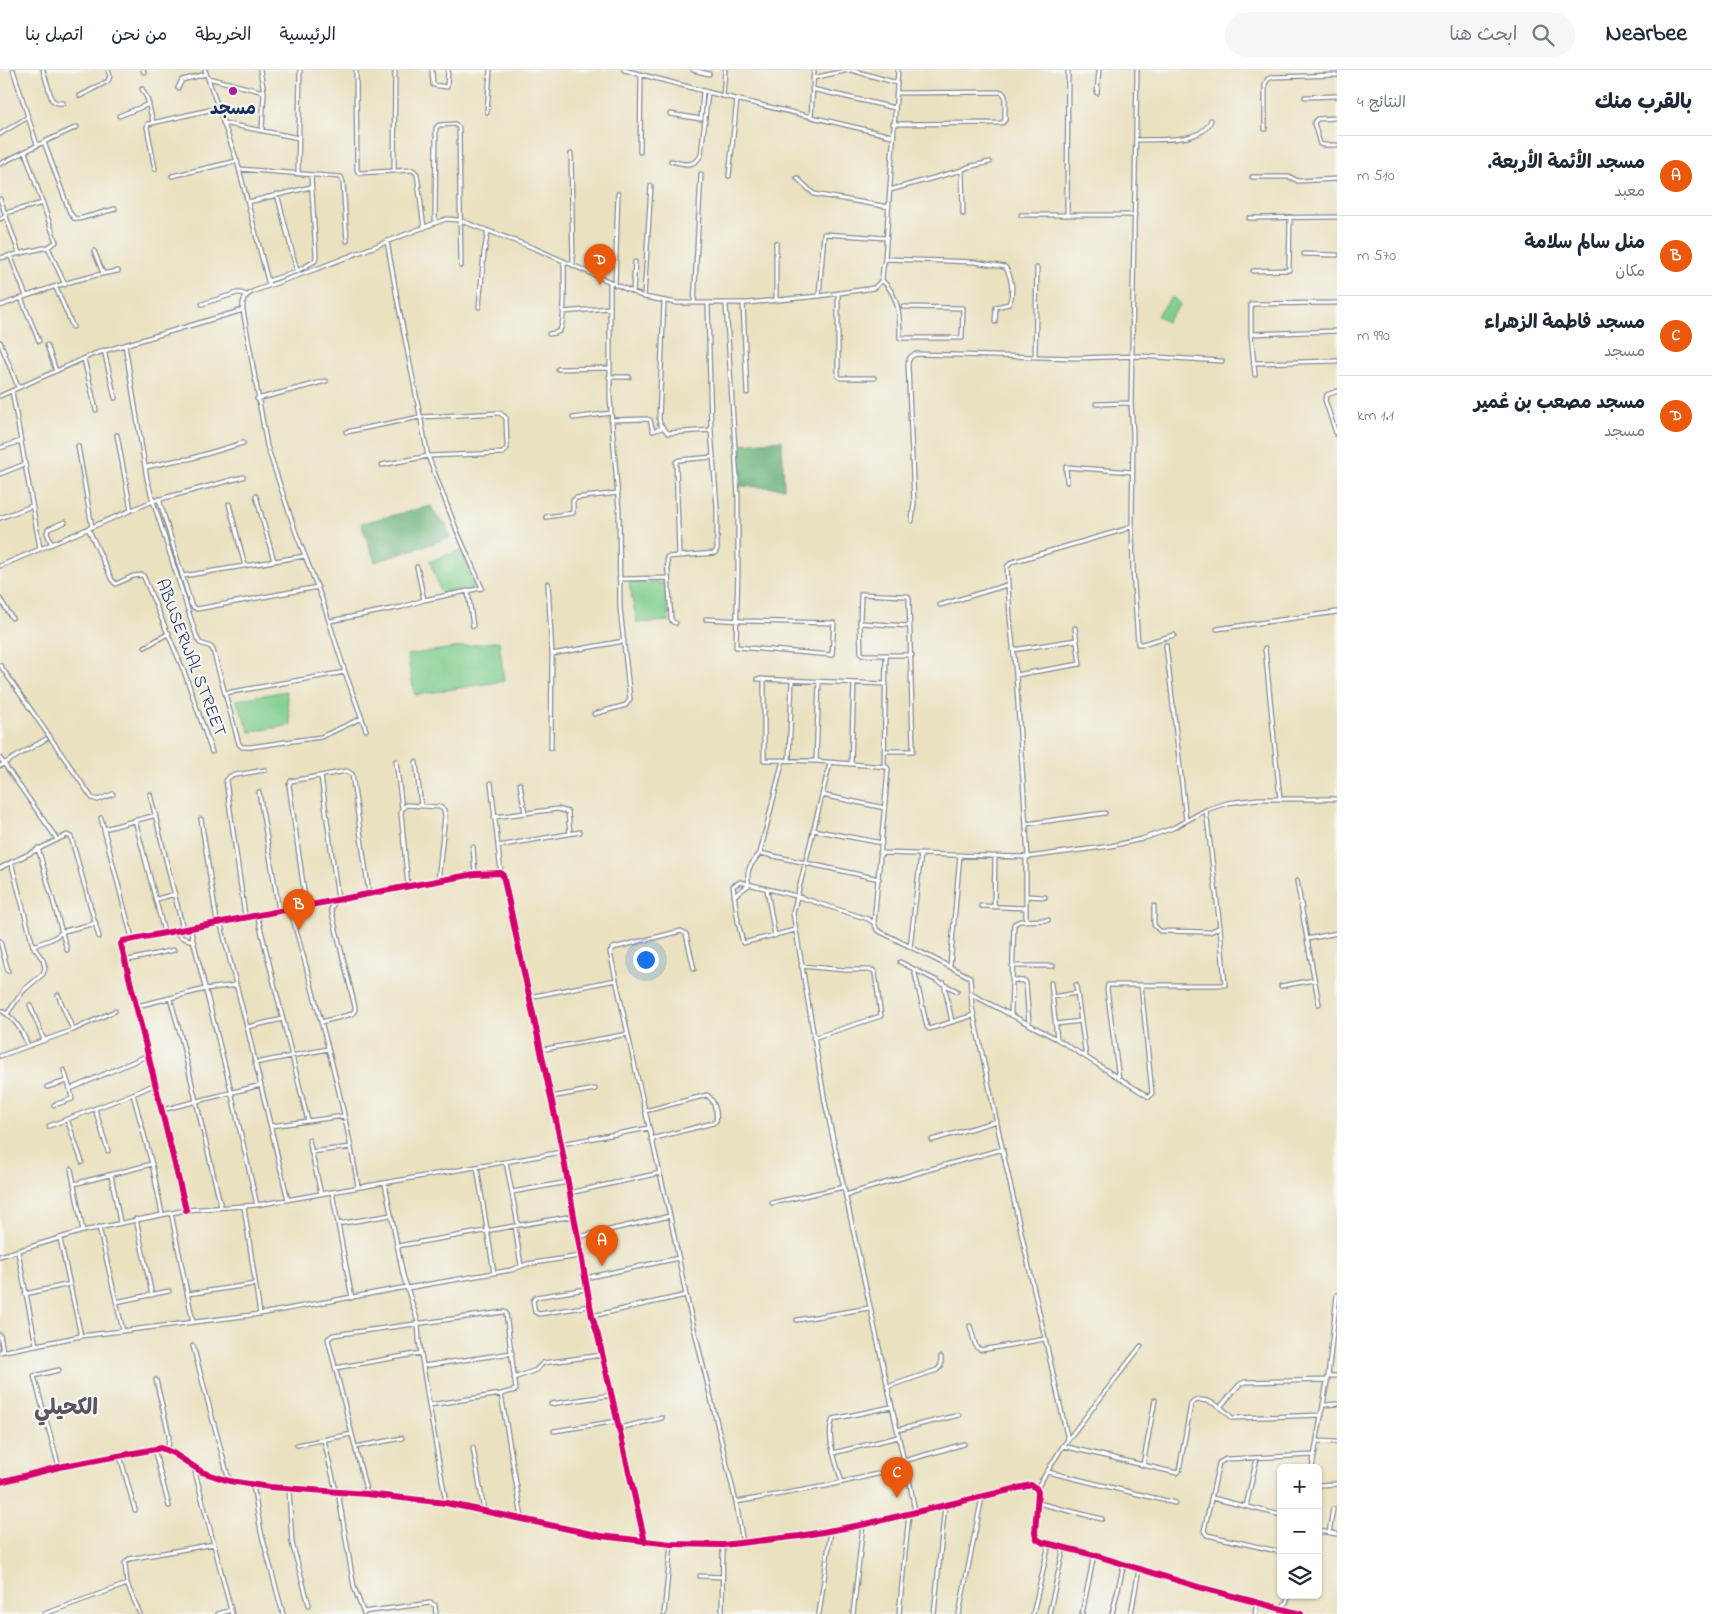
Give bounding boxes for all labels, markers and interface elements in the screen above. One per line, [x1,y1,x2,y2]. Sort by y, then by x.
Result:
search box [1225,12,1575,57]
text: Nearbee [1605,17,1687,52]
icon: search [1529,21,1557,49]
text: ابحث هنا [1449,22,1517,49]
text: اتصل بنا [25,23,83,49]
text: من نحن [111,23,167,49]
text: الخريطة [195,23,251,49]
text: الرئيسية [279,23,336,49]
marker: مسجد [227,85,239,97]
text: بالقرب منك [1595,88,1692,118]
text: النتائج: 4 [1357,91,1406,115]
place label: مسجد [210,97,256,123]
text: مسجد الأئمة الأربعة. [1488,150,1645,177]
text: 510 m [1357,164,1395,188]
text: A [1671,164,1681,188]
text: معبد [1614,180,1645,204]
text: منل سالم سلامة [1524,230,1645,257]
pin: D [584,244,616,285]
text: 570 m [1357,244,1396,268]
text: B [1671,244,1681,268]
text: مكان [1615,260,1645,284]
text: مسجد فاطمة الزهراء [1484,310,1645,337]
text: 990 m [1357,324,1390,348]
text: C [1672,324,1680,348]
text: مسجد [1604,340,1645,364]
text: مسجد مصعب بن عُمير [1474,390,1645,417]
text: 1.1 km [1357,404,1394,428]
text: D [1670,404,1682,428]
text: مسجد [1604,420,1645,444]
street label: ABUSERWAL STREET [148,575,232,741]
pin: B [283,889,315,930]
your location [633,947,659,973]
pin: A [586,1225,618,1266]
district label: الكحيلي [34,1393,98,1426]
pin: C [881,1457,913,1498]
map controls [1277,1464,1322,1599]
button: + [1277,1464,1322,1509]
button: − [1277,1509,1322,1554]
button: layers [1277,1554,1322,1599]

